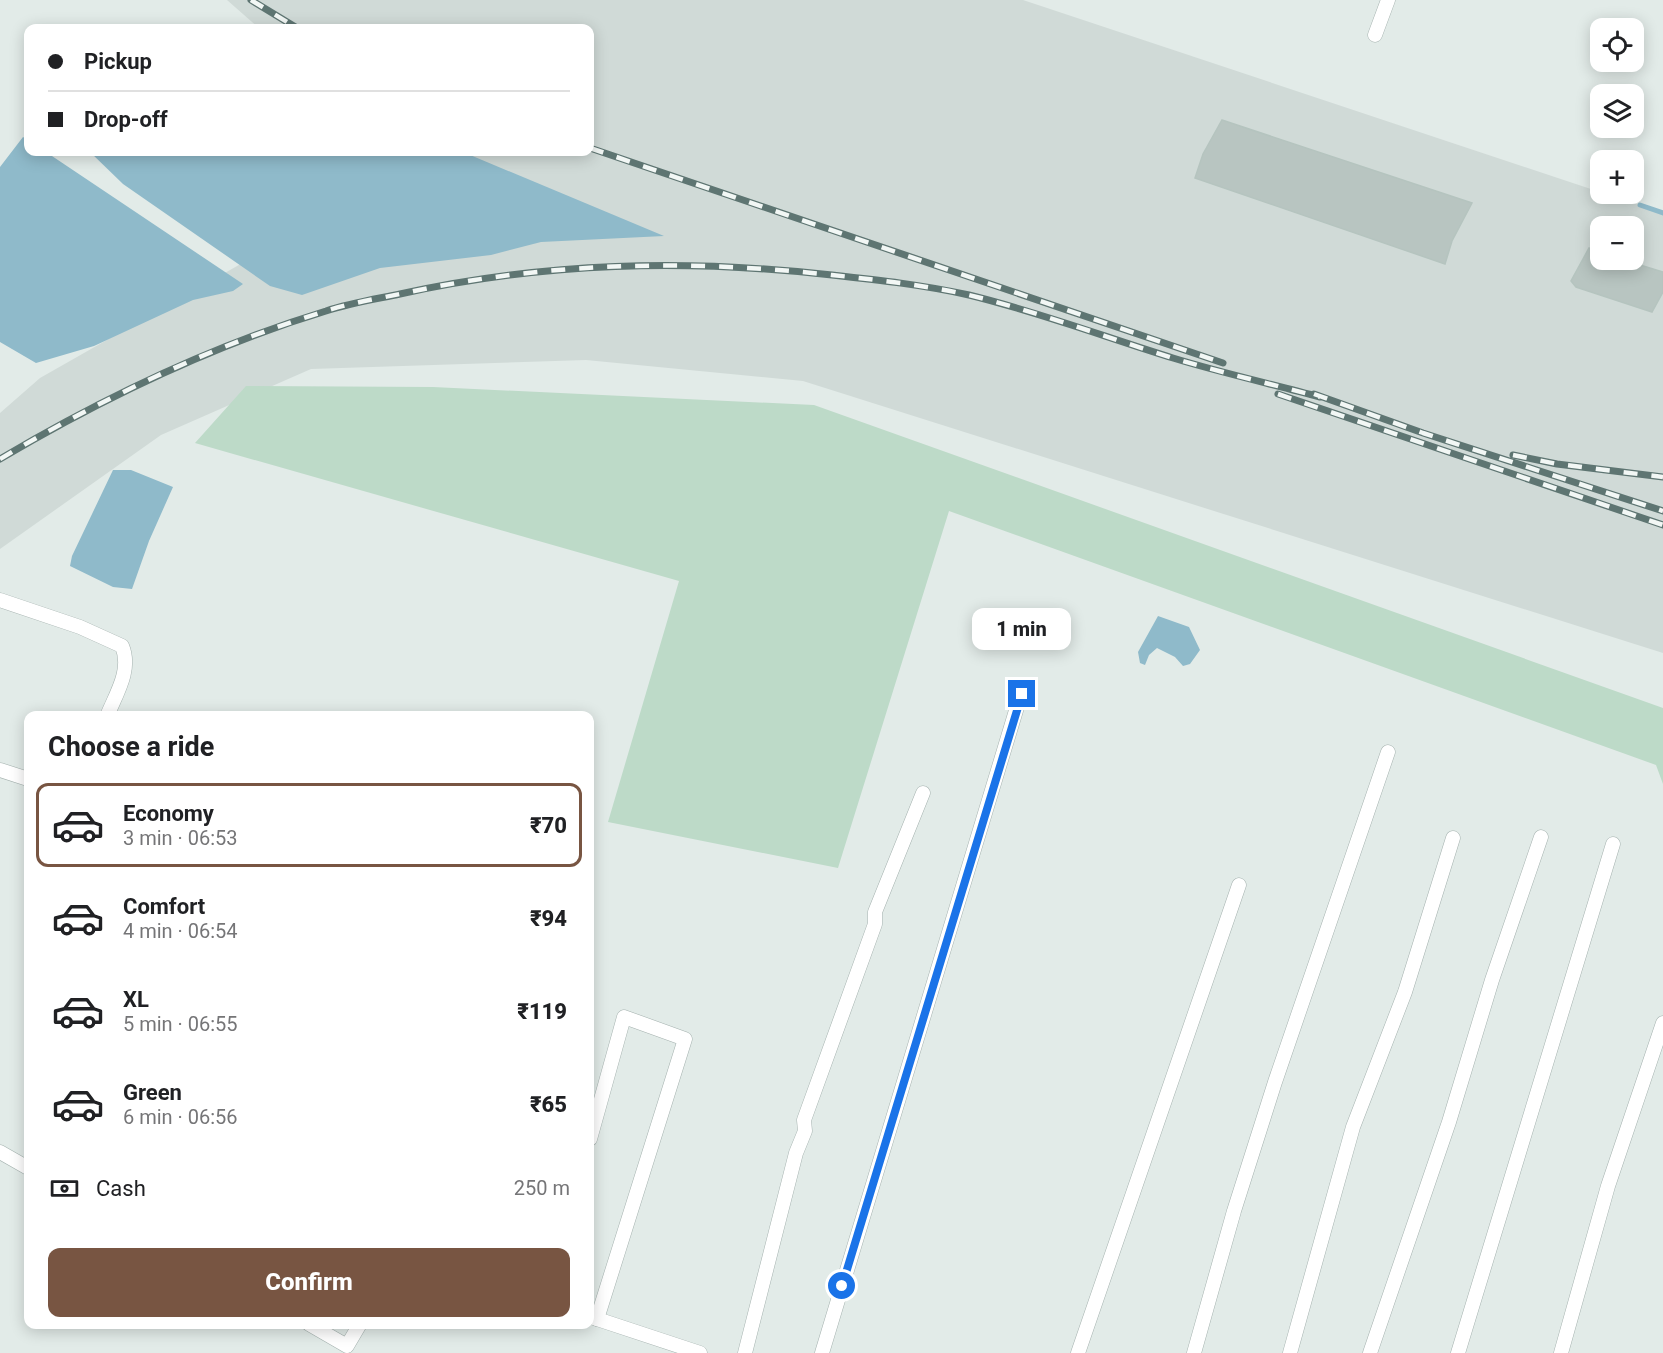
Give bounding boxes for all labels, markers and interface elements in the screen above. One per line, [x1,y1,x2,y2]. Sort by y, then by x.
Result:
map controls [1590,18,1644,270]
button: locate [1590,18,1644,72]
text: Pickup [84,49,152,74]
button: layers [1590,84,1644,138]
text: Drop-off [84,107,168,132]
button: + [1590,150,1644,204]
button: − [1590,216,1644,270]
callout: 1 min [972,607,1072,649]
text: 1 min [996,617,1047,641]
route end [1008,680,1035,707]
text: Choose a ride [48,731,214,763]
icon: car [51,798,105,852]
text: Economy [123,801,214,826]
text: ₹70 [530,813,567,838]
text: 3 min · 06:53 [123,826,238,850]
icon: car [51,891,105,945]
text: Comfort [123,894,205,919]
text: ₹94 [530,906,567,931]
text: 4 min · 06:54 [123,919,238,943]
icon: car [51,984,105,1038]
text: XL [123,987,149,1012]
text: ₹119 [517,999,567,1024]
text: 5 min · 06:55 [123,1012,238,1036]
icon: car [51,1077,105,1131]
text: Green [123,1080,182,1105]
text: ₹65 [530,1092,567,1117]
text: 6 min · 06:56 [123,1105,238,1129]
icon: cash [48,1172,81,1205]
text: Cash [96,1176,146,1201]
text: 250 m [514,1176,570,1200]
button: Confirm [48,1248,570,1317]
route start [828,1272,855,1299]

